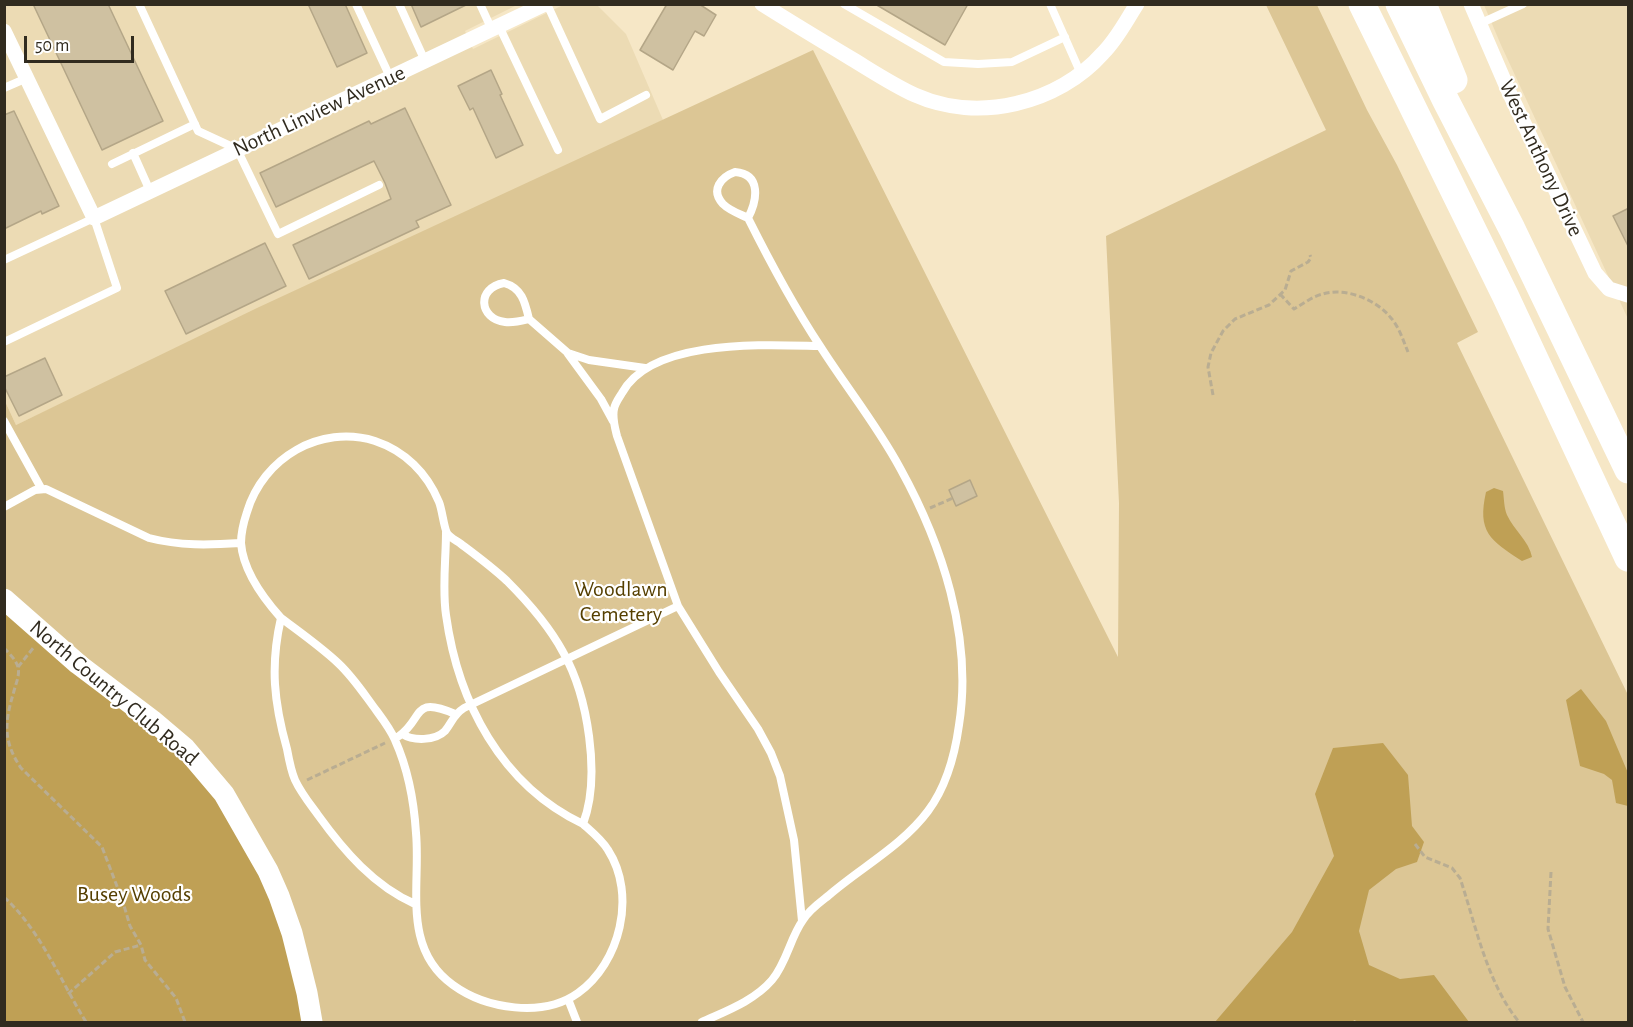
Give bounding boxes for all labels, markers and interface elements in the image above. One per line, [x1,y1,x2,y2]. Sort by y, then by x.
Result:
scale bar [27,24,136,62]
text: 50 m [35,37,69,55]
street label: North Linview Avenue [229,59,409,163]
street label: West Anthony Drive [1493,75,1589,241]
park label: Woodlawn Cemetery [574,576,668,628]
street label: North Country Club Road [24,615,204,771]
park label: Busey Woods [77,881,191,907]

